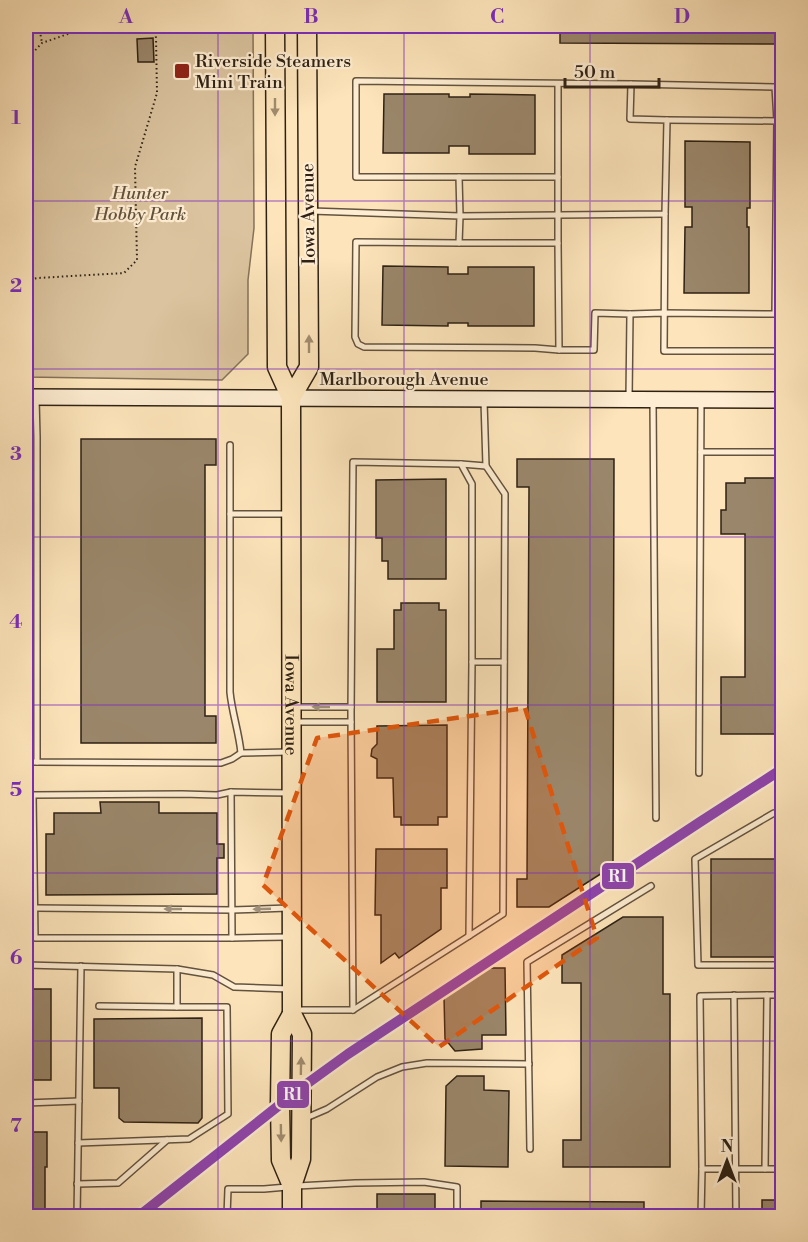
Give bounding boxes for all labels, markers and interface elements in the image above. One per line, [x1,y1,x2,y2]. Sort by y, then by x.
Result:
text: A [118,5,134,30]
text: B [303,5,319,30]
text: C [490,5,504,30]
text: D [674,5,690,30]
place label: Riverside Steamers Mini Train [195,50,351,94]
scale bar [565,51,660,89]
text: 50 m [574,61,616,84]
marker: Riverside Steamers Mini Train [173,62,191,80]
one-way arrow [270,97,280,116]
text: 1 [11,106,21,131]
street label: Iowa Avenue [296,163,321,265]
park label: Hunter Hobby Park [93,182,186,226]
text: 2 [10,274,22,299]
one-way arrow [304,335,314,354]
street label: Marlborough Avenue [319,368,489,391]
text: 3 [10,442,22,467]
text: 4 [9,610,23,635]
street label: Iowa Avenue [279,654,303,756]
one-way arrow [312,702,331,712]
text: 5 [10,778,22,803]
line badge: R1 [601,862,635,890]
text: R1 [608,867,628,887]
one-way arrow [252,904,271,914]
one-way arrow [164,905,183,914]
text: 6 [10,946,23,971]
one-way arrow [296,1057,306,1076]
line badge: R1 [276,1080,310,1109]
text: R1 [283,1085,303,1105]
text: 7 [10,1114,22,1139]
one-way arrow [276,1124,286,1143]
north arrow [697,1131,757,1191]
text: N [721,1137,734,1157]

